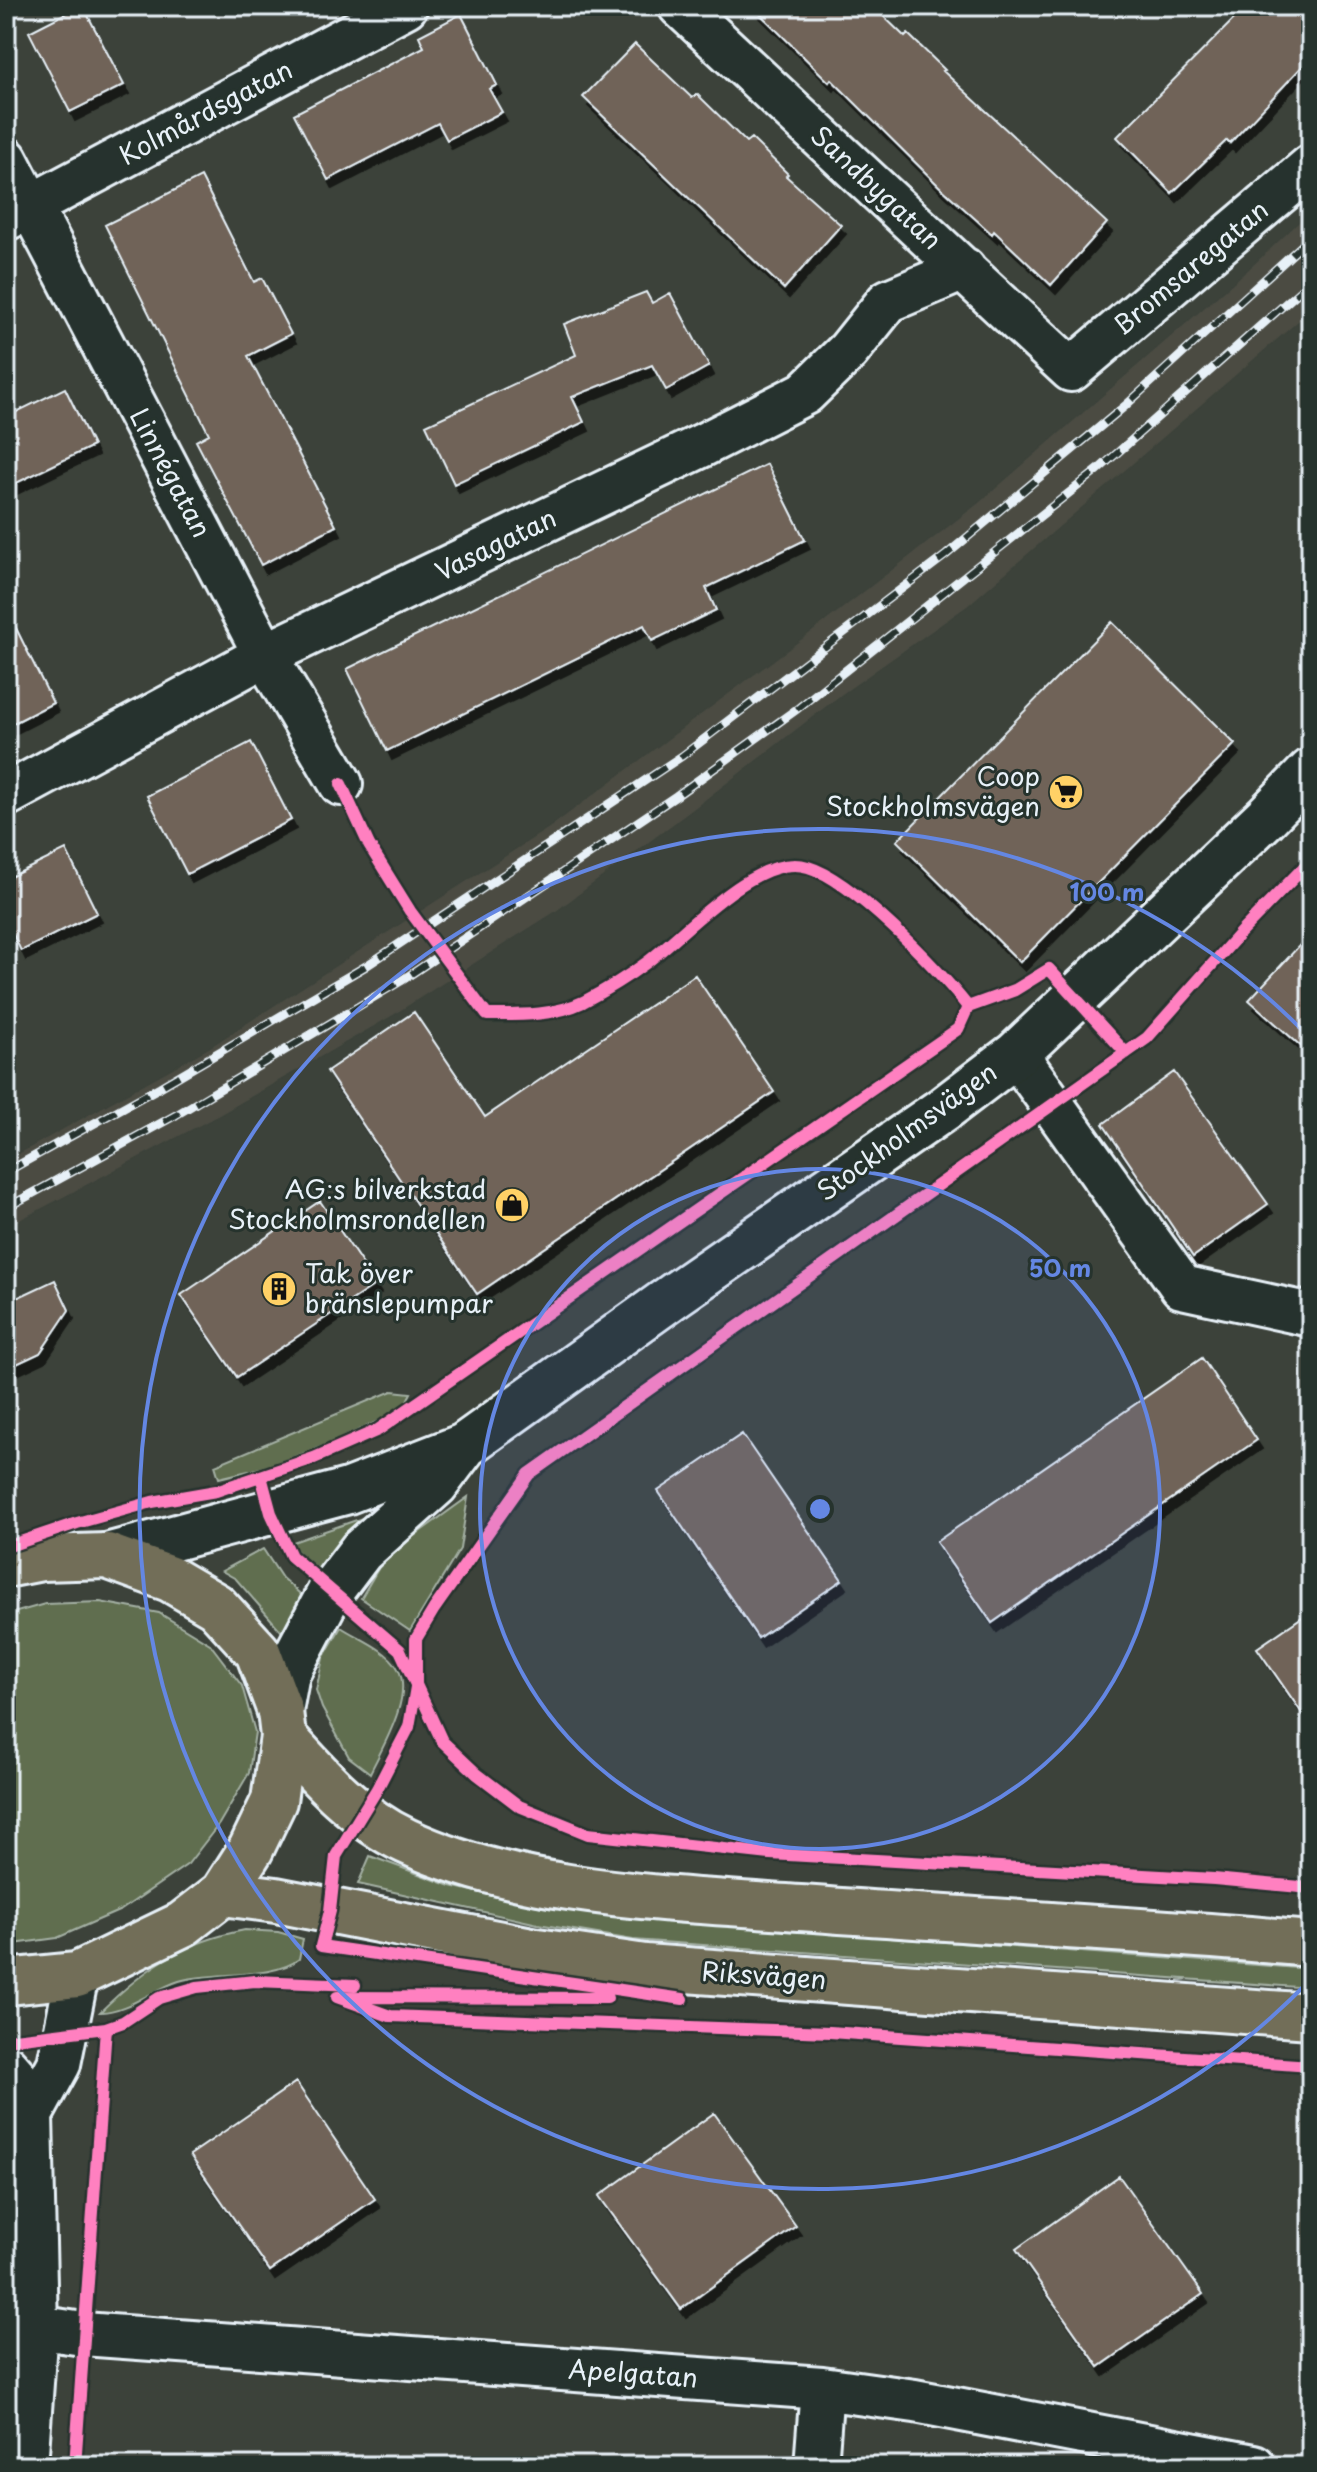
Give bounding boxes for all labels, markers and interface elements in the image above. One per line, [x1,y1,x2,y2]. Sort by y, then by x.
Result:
street label: Kolmårdsgatan [112,49,299,174]
street label: Sandbygatan [803,116,951,258]
street label: Bromsaregatan [1104,190,1276,344]
street label: Linnégatan [121,401,222,544]
street label: Vasagatan [428,497,563,590]
place label: Coop Stockholmsvägen [825,756,1040,825]
supermarket icon: Coop Stockholmsvägen [1047,773,1085,811]
text: 100 m [1070,873,1144,909]
street label: Stockholmsvägen [808,1052,1004,1210]
place label: AG:s bilverkstad Stockholmsrondellen [228,1169,486,1238]
shop icon: AG:s bilverkstad Stockholmsrondellen [493,1186,531,1224]
text: 50 m [1029,1249,1091,1285]
place label: Tak över bränslepumpar [305,1253,493,1322]
building icon: Tak över bränslepumpar [260,1270,298,1308]
centre of rings [806,1495,834,1523]
street label: Riksvägen [700,1951,828,1998]
street label: Apelgatan [567,2349,699,2396]

